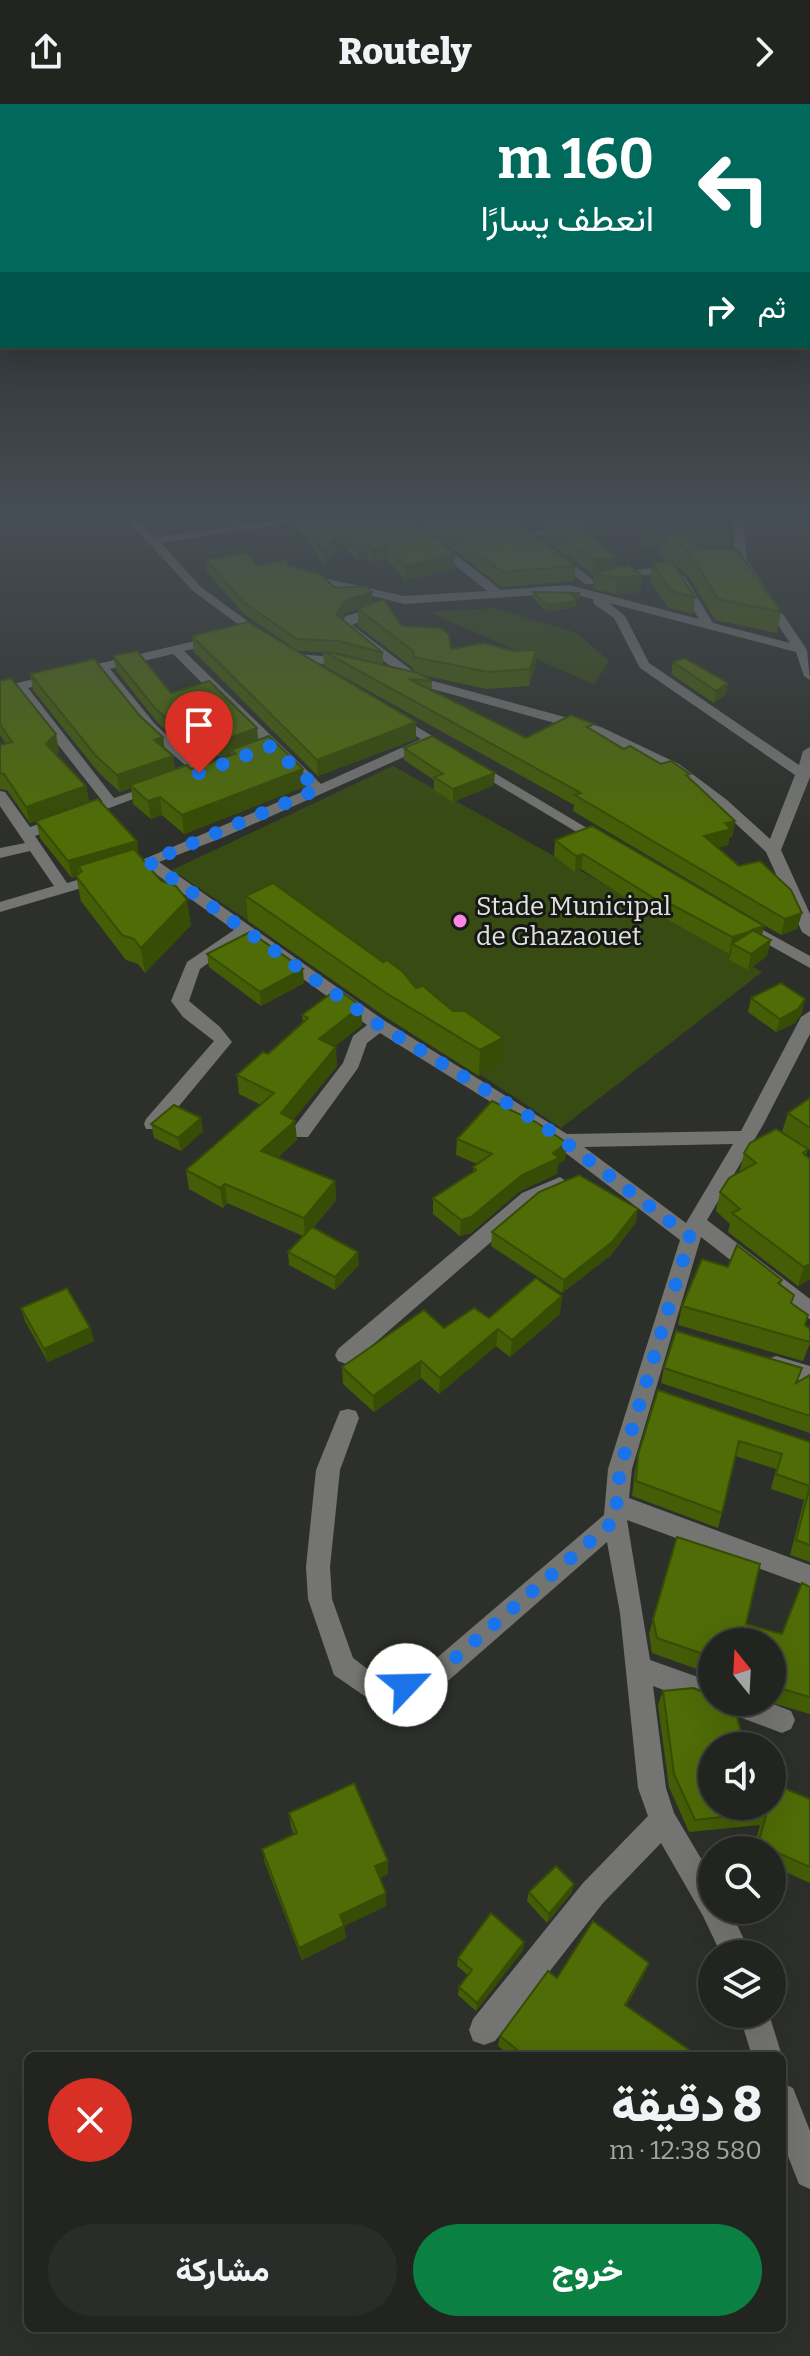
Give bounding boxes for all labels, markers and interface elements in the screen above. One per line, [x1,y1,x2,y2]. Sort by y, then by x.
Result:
icon: share [24,30,68,74]
text: Routely [339,30,471,74]
icon: forward [742,30,786,74]
text: 160 m [498,126,654,193]
icon: left [682,136,786,240]
text: انعطف يسارًا [481,197,654,241]
icon: right [698,288,742,332]
text: ثم [758,290,786,326]
pin [165,691,233,773]
icon: arrive [177,703,221,747]
place label: Stade Municipal de Ghazaouet [476,891,671,952]
marker: Stade Municipal de Ghazaouet [451,912,469,930]
north arrow [698,1628,786,1716]
map controls [698,1628,786,2028]
position arrow [364,1643,448,1727]
button: sound [698,1732,786,1820]
button: search [698,1836,786,1924]
button: layers [698,1940,786,2028]
text: 8 دقيقة [611,2076,762,2134]
button: close [48,2078,132,2162]
text: 580 m · 12:38 [609,2135,762,2166]
button: مشاركة [48,2224,397,2316]
button: خروج [413,2224,762,2316]

